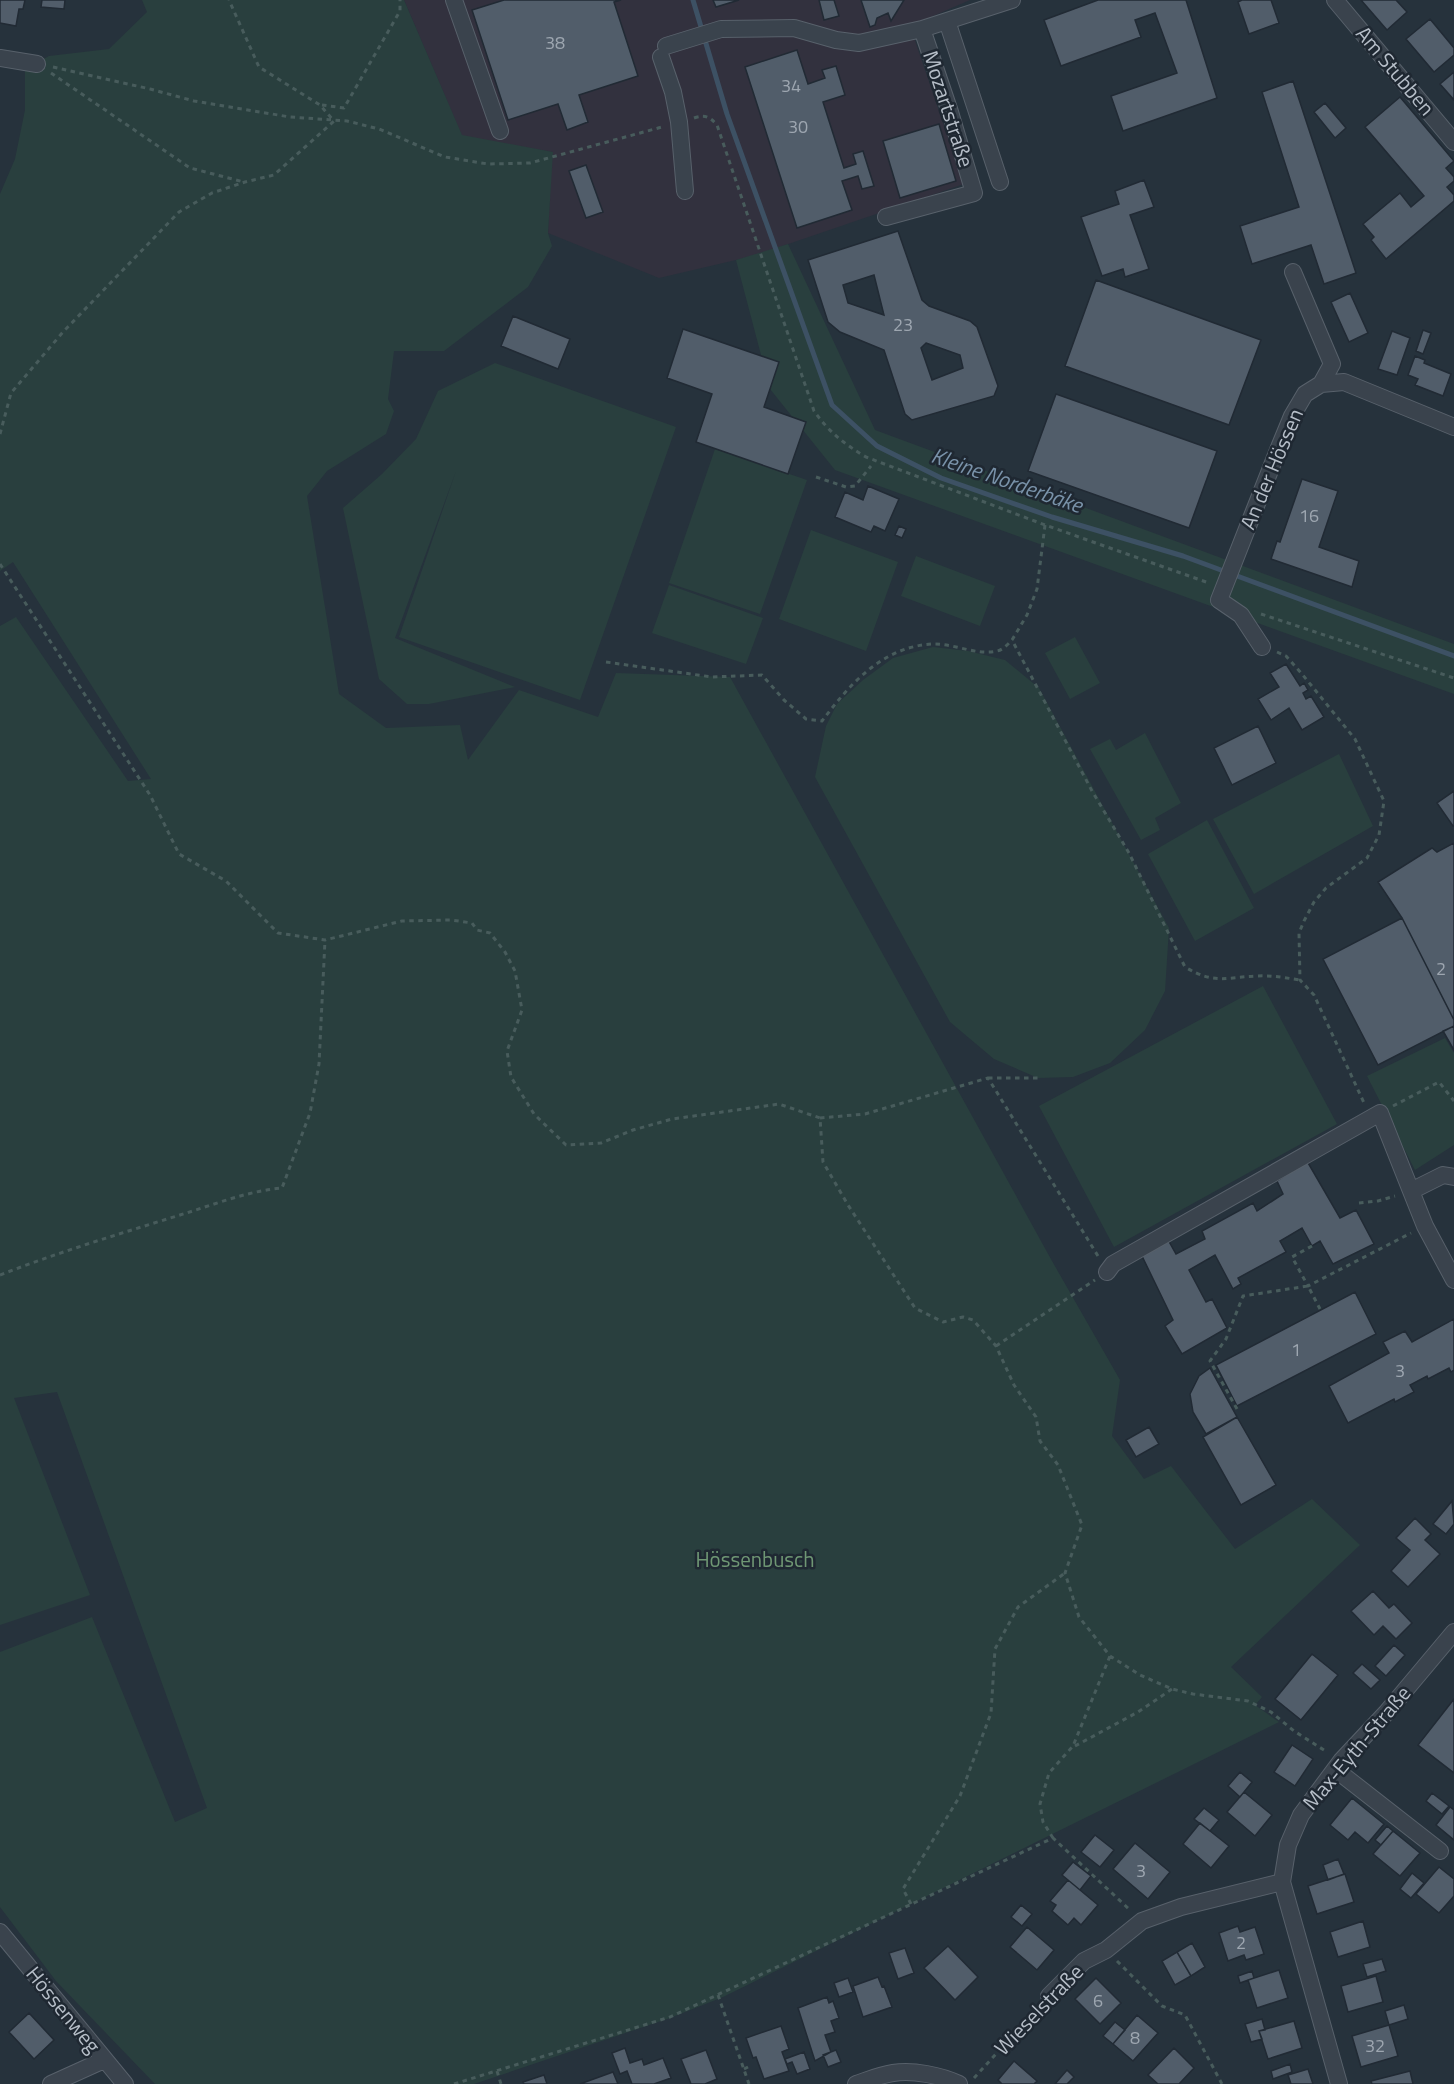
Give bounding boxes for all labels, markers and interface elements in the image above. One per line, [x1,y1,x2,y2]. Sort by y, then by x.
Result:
street label: Am Stubben [1349,19,1443,122]
house number: 38 [545,29,565,56]
street label: Mozartstraße [915,46,983,171]
house number: 34 [781,72,801,99]
house number: 30 [788,113,808,140]
house number: 23 [893,311,913,338]
street label: An der Hössen [1231,403,1311,534]
water label: Kleine Norderbäke [927,438,1089,522]
house number: 16 [1299,502,1319,529]
house number: 2 [1436,955,1446,982]
house number: 1 [1291,1336,1301,1363]
house number: 3 [1395,1357,1405,1384]
park label: Hössenbusch [696,1543,814,1575]
street label: Max-Eyth-Straße [1294,1678,1418,1817]
house number: 3 [1136,1857,1146,1884]
house number: 2 [1236,1929,1246,1956]
street label: Wieselstraße [986,1956,1090,2062]
street label: Hössenweg [19,1959,109,2060]
house number: 6 [1093,1987,1103,2014]
house number: 8 [1130,2024,1140,2051]
house number: 32 [1365,2032,1385,2059]

